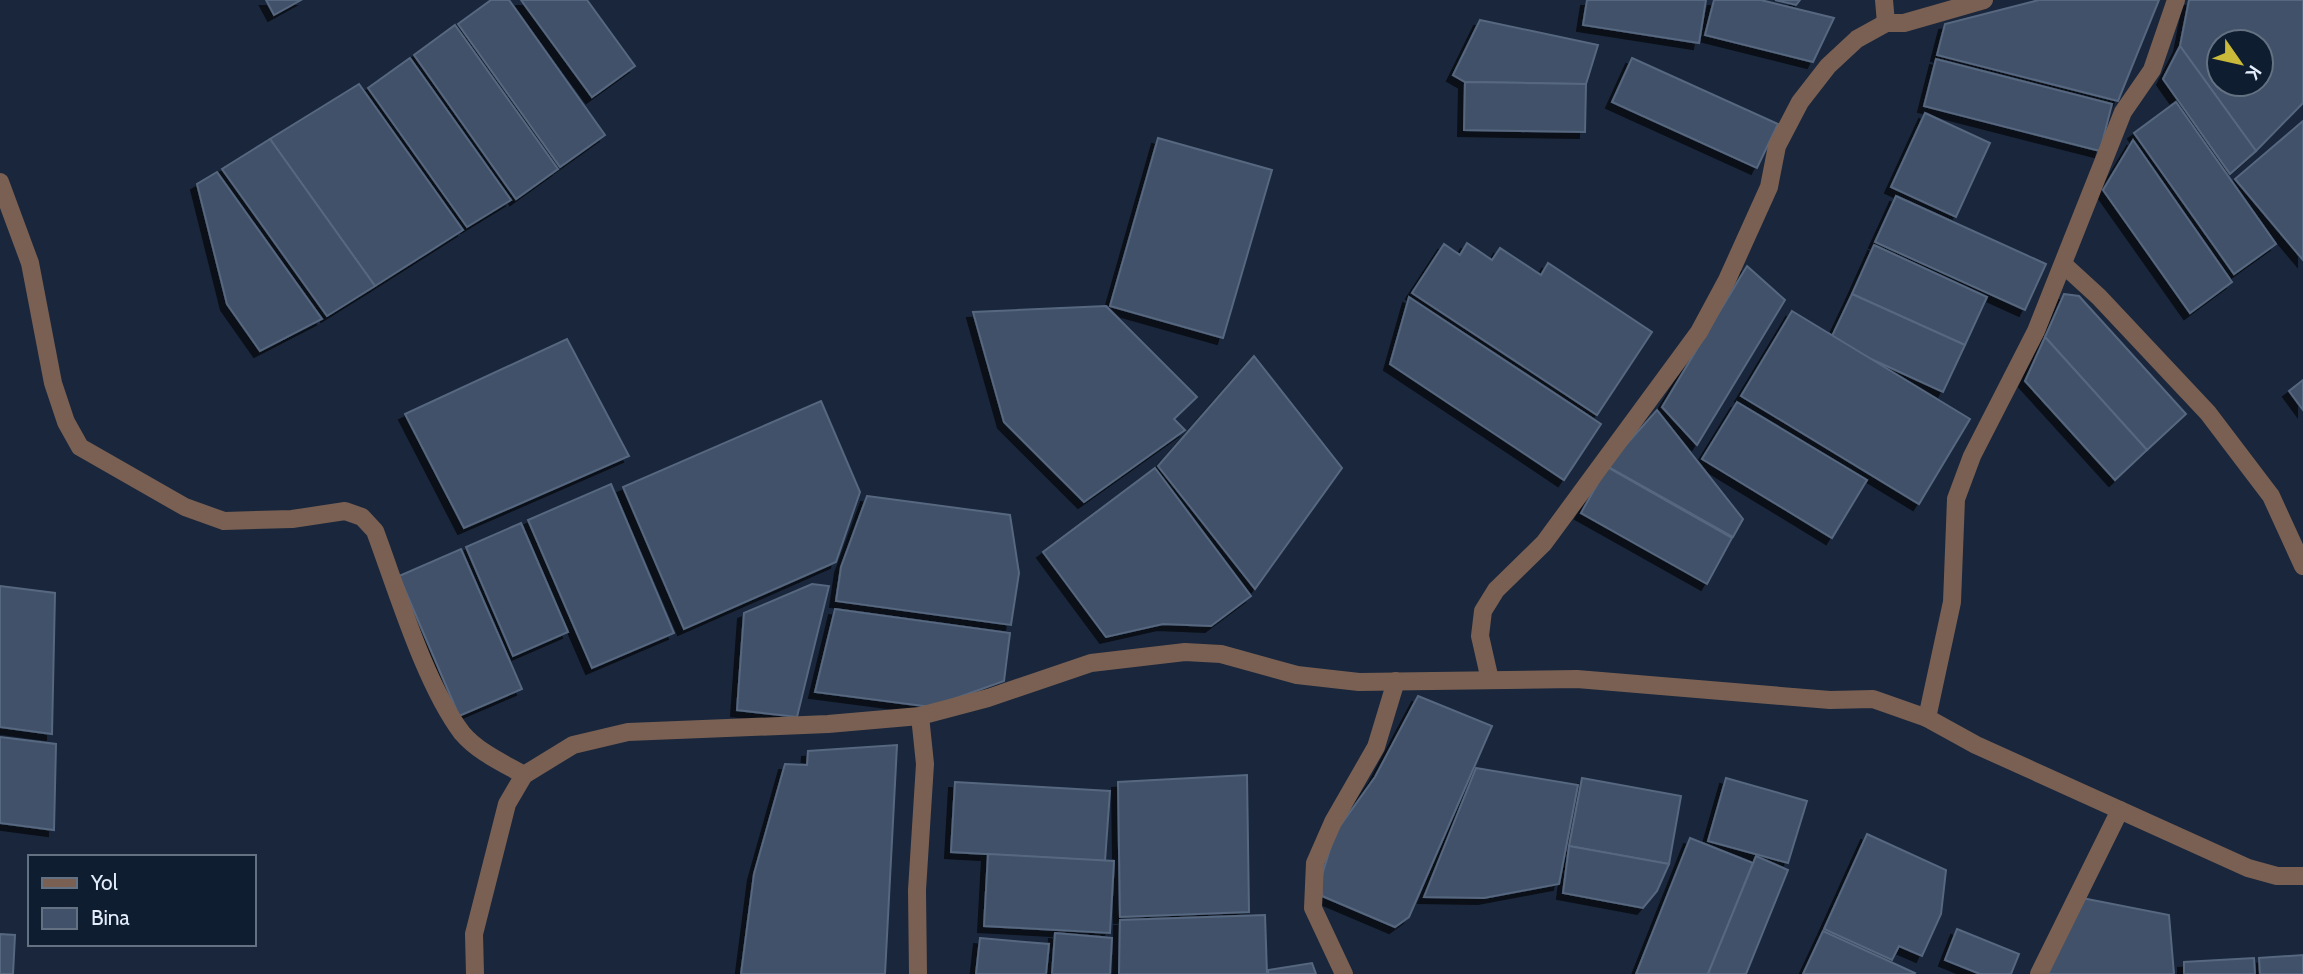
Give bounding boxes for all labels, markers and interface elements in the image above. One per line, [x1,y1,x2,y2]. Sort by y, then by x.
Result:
north arrow [2205,28,2275,98]
text: K [2241,61,2267,84]
legend [28,855,256,946]
text: Yol [90,870,118,895]
text: Bina [91,905,130,930]

